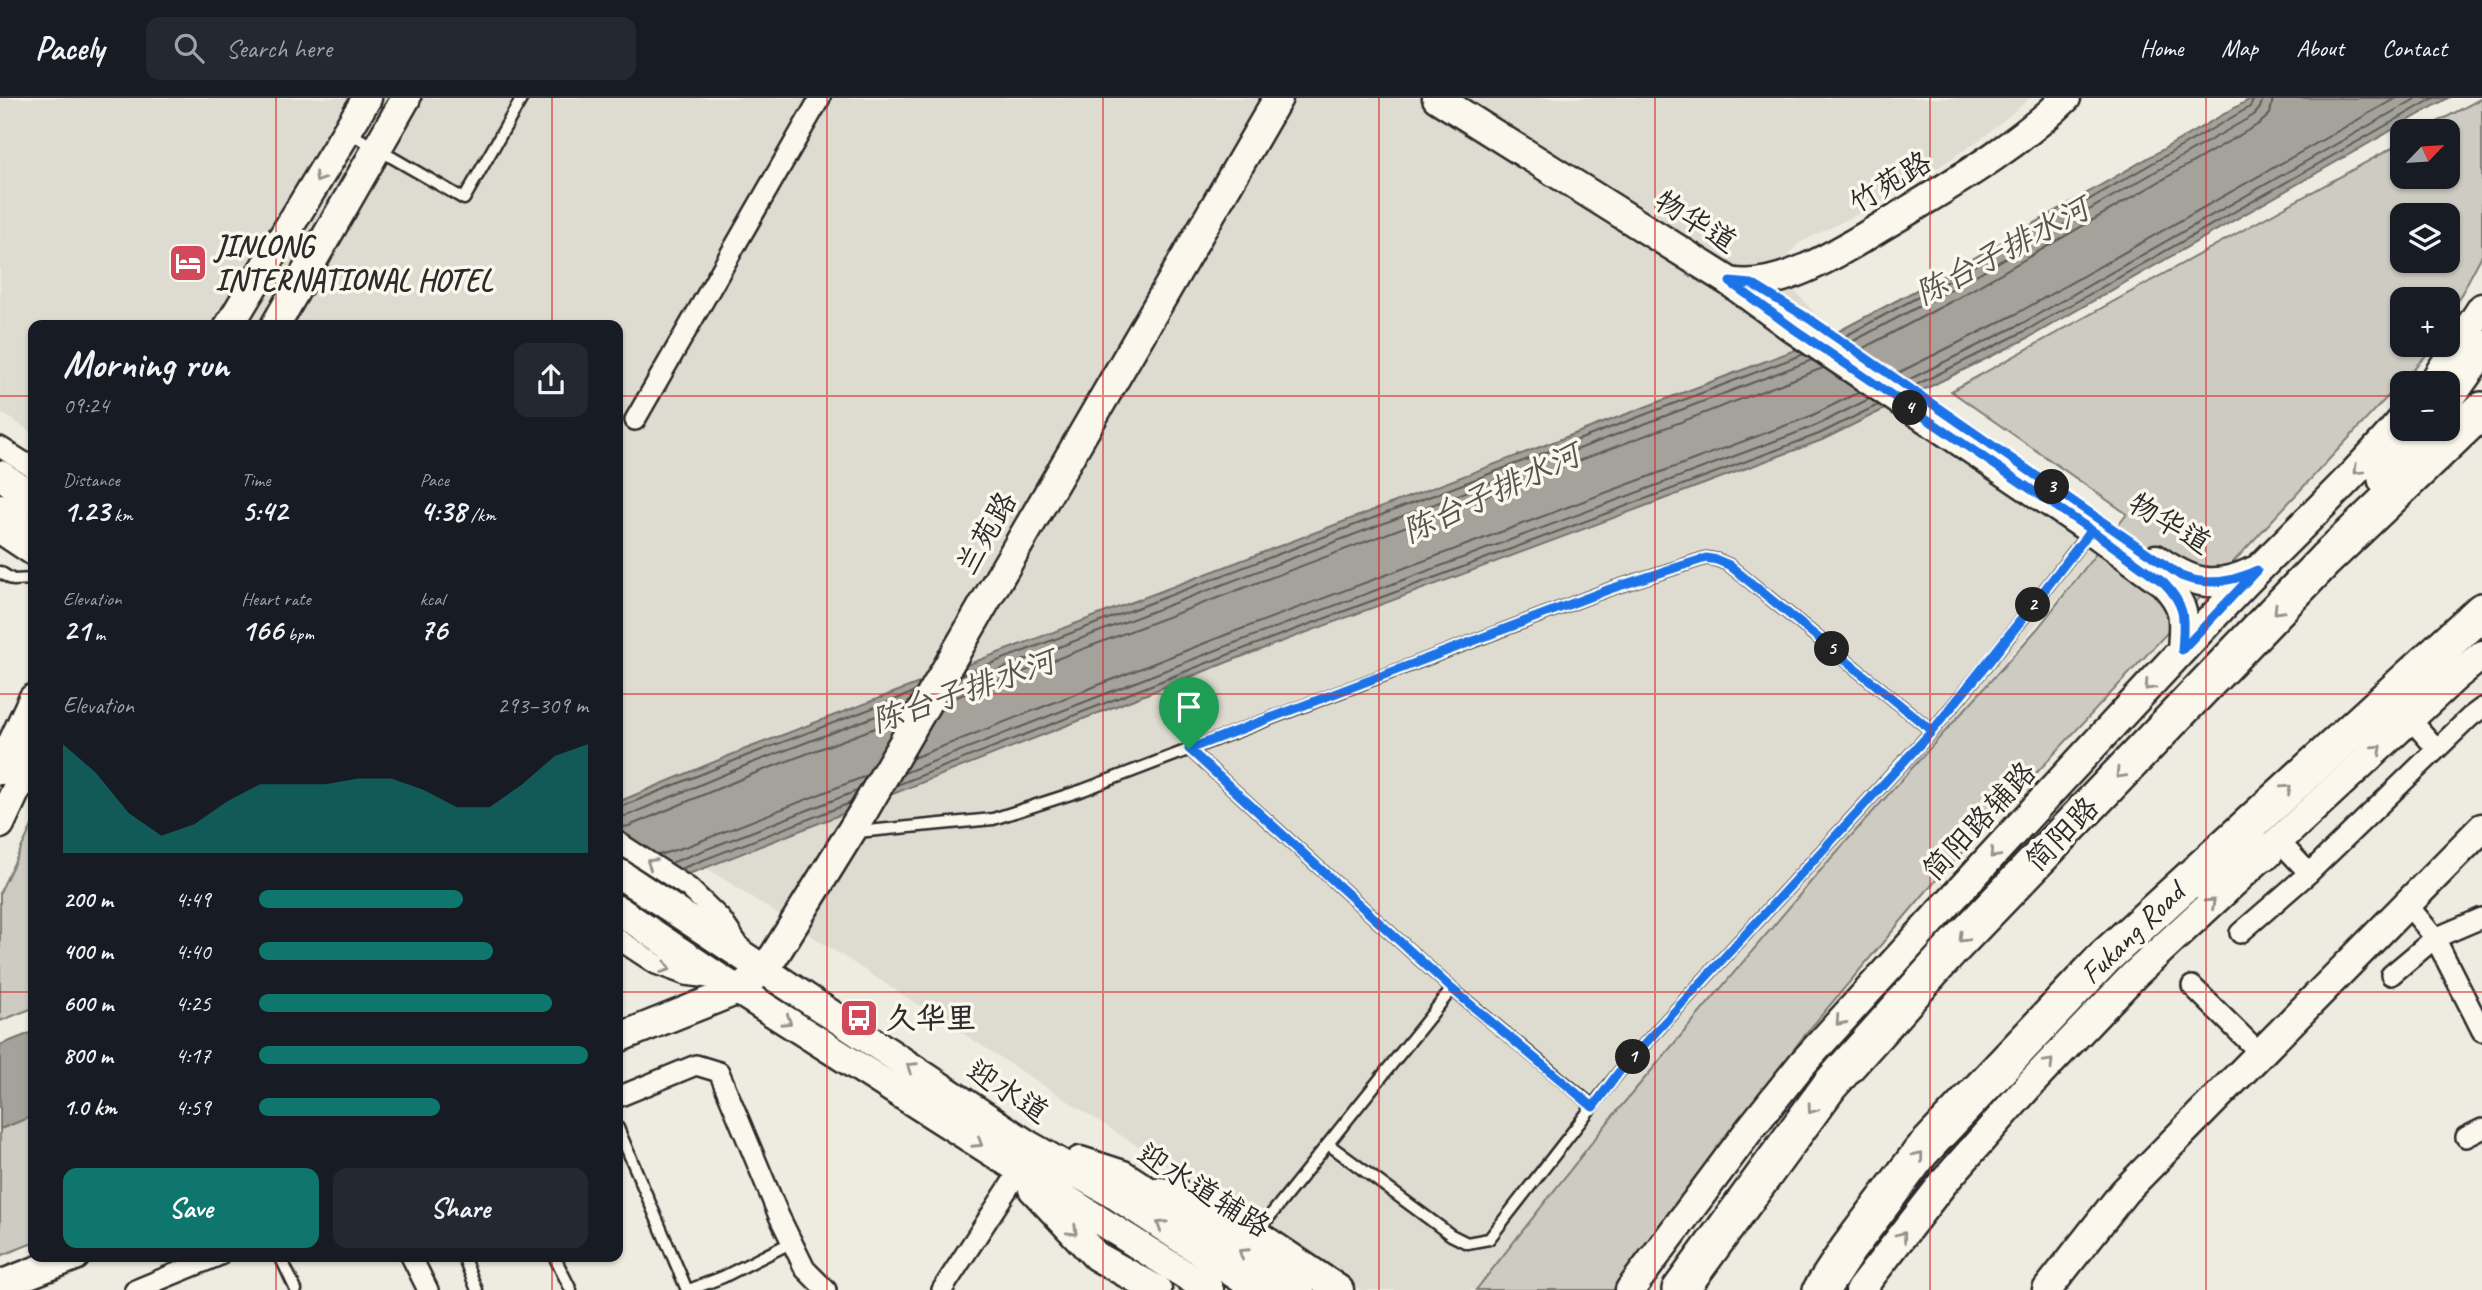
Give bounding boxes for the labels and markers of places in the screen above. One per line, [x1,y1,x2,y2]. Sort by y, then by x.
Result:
place label: JINLONG INTERNATIONAL HOTEL [213,227,494,299]
hotel icon: JINLONG INTERNATIONAL HOTEL [167,242,209,284]
pin: 4 [1892,390,1927,426]
pin: 3 [2035,470,2070,504]
pin: 2 [2016,588,2050,622]
pin: 5 [1814,632,1850,666]
pin [1159,677,1219,749]
bus stop icon: 久华里 [838,997,880,1039]
place label: 久华里 [886,999,976,1037]
pin: 1 [1616,1040,1650,1074]

